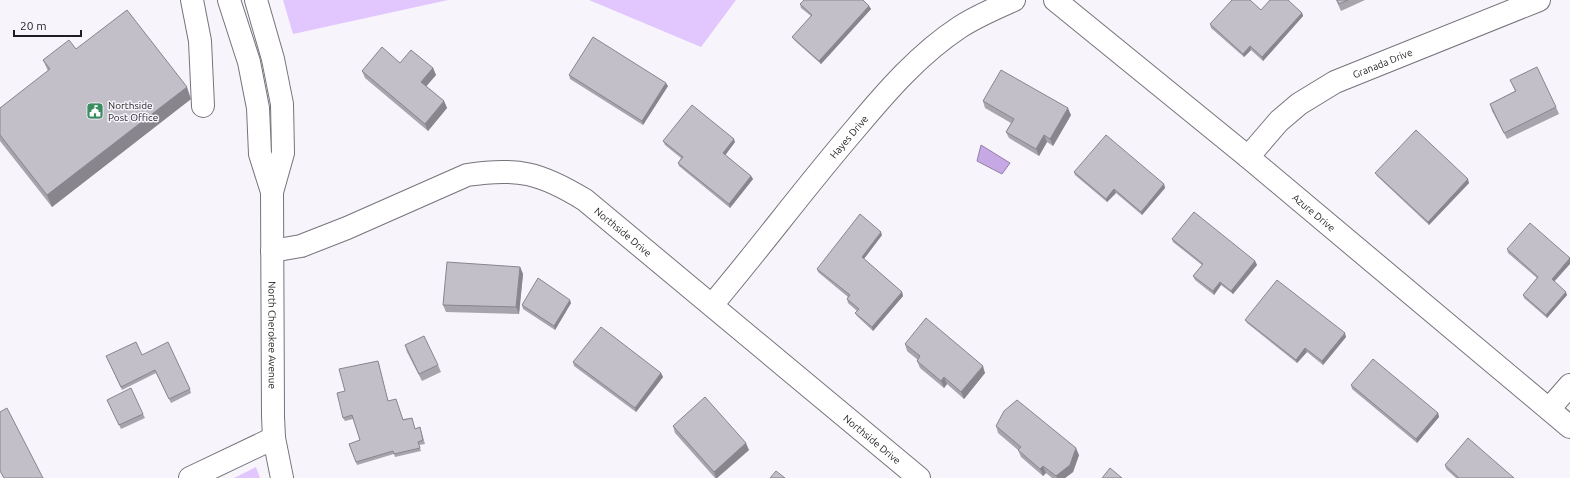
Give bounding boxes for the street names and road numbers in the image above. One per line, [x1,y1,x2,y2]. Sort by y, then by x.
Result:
street label: Granada Drive [1351,46,1414,80]
street label: Hayes Drive [828,113,870,161]
street label: Azure Drive [1290,192,1337,234]
street label: Northside Drive [592,205,654,259]
street label: North Cherokee Avenue [266,281,278,389]
street label: Northside Drive [841,413,903,466]

